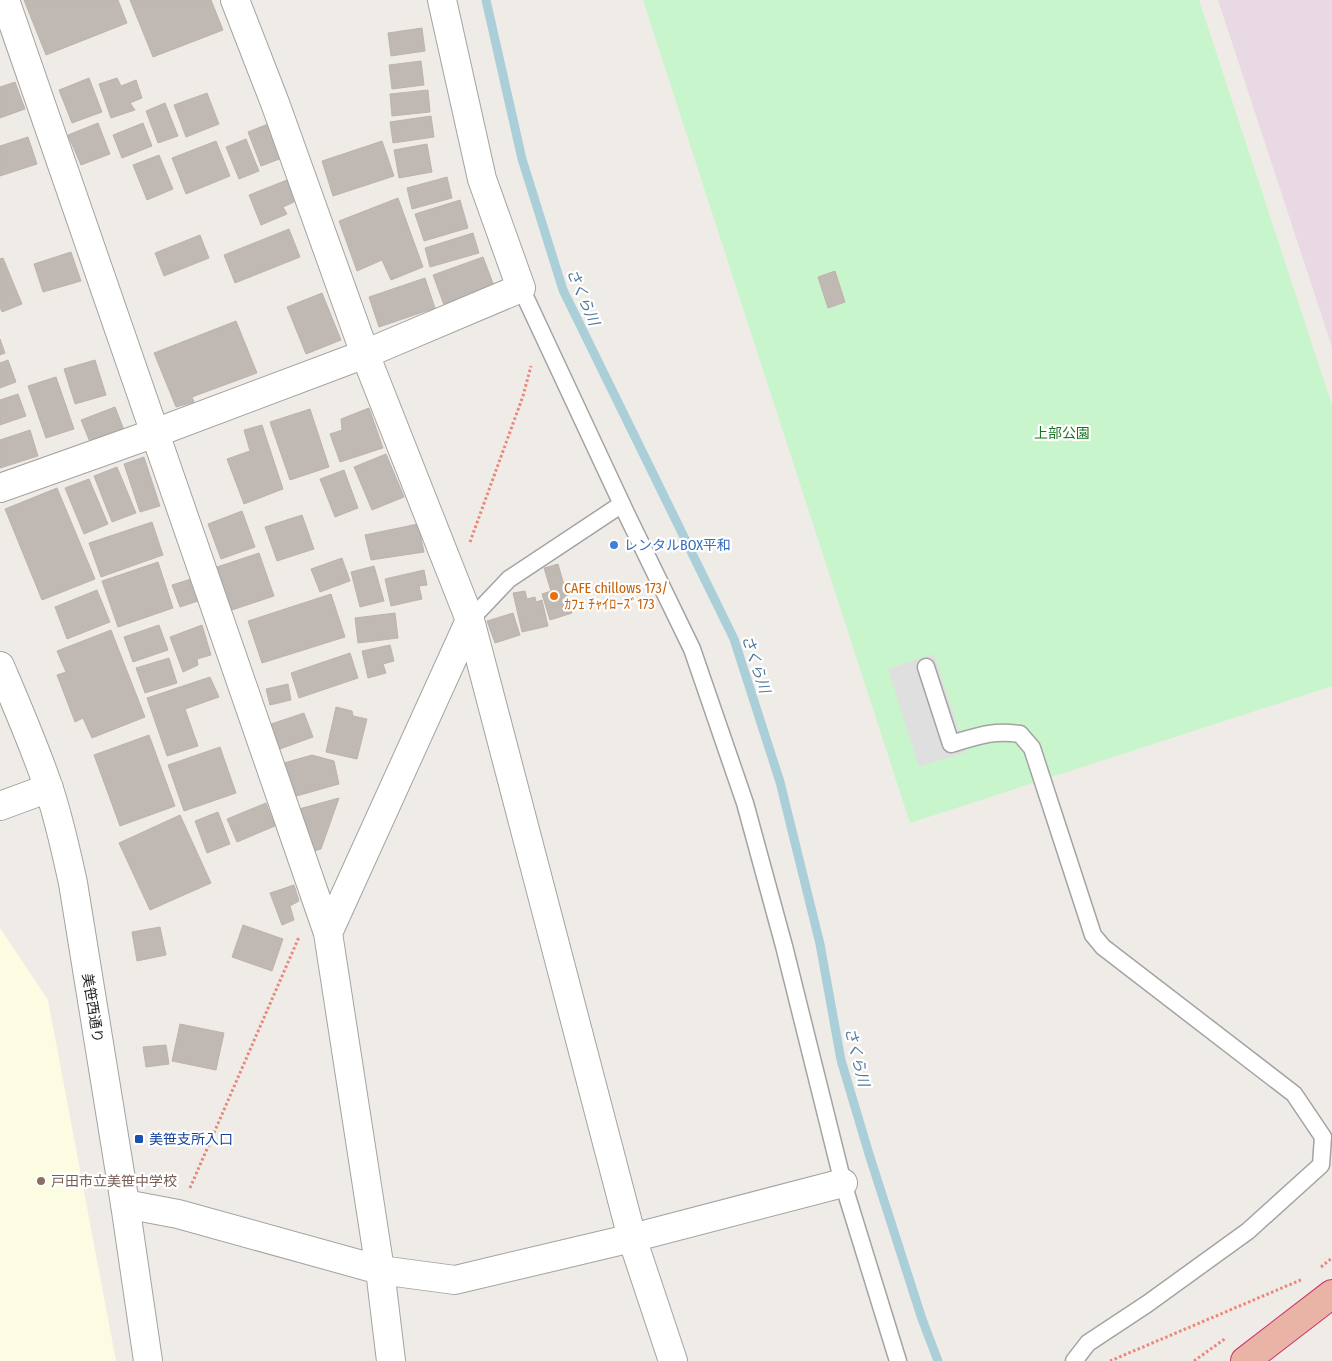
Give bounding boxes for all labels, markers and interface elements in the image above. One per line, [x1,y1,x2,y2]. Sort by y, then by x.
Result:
water label: さくら川 [563,266,604,330]
park label: 上部公園 [1034,425,1090,442]
place label: レンタルBOX平和 [624,537,731,554]
marker: レンタルBOX平和 [608,539,620,551]
place label: CAFE chillows 173/ ｶﾌｪ ﾁｬｲﾛｰｽﾞ173 [564,580,668,613]
marker: CAFE chillows 173/ ｶﾌｪ ﾁｬｲﾛｰｽﾞ173 [548,590,560,602]
water label: さくら川 [738,633,774,697]
street label: 美笹西通り [79,972,106,1044]
water label: さくら川 [841,1026,873,1090]
place label: 美笹支所入口 [149,1131,233,1148]
marker: 美笹支所入口 [133,1133,145,1145]
place label: 戸田市立美笹中学校 [51,1173,177,1190]
marker: 戸田市立美笹中学校 [35,1175,47,1187]

